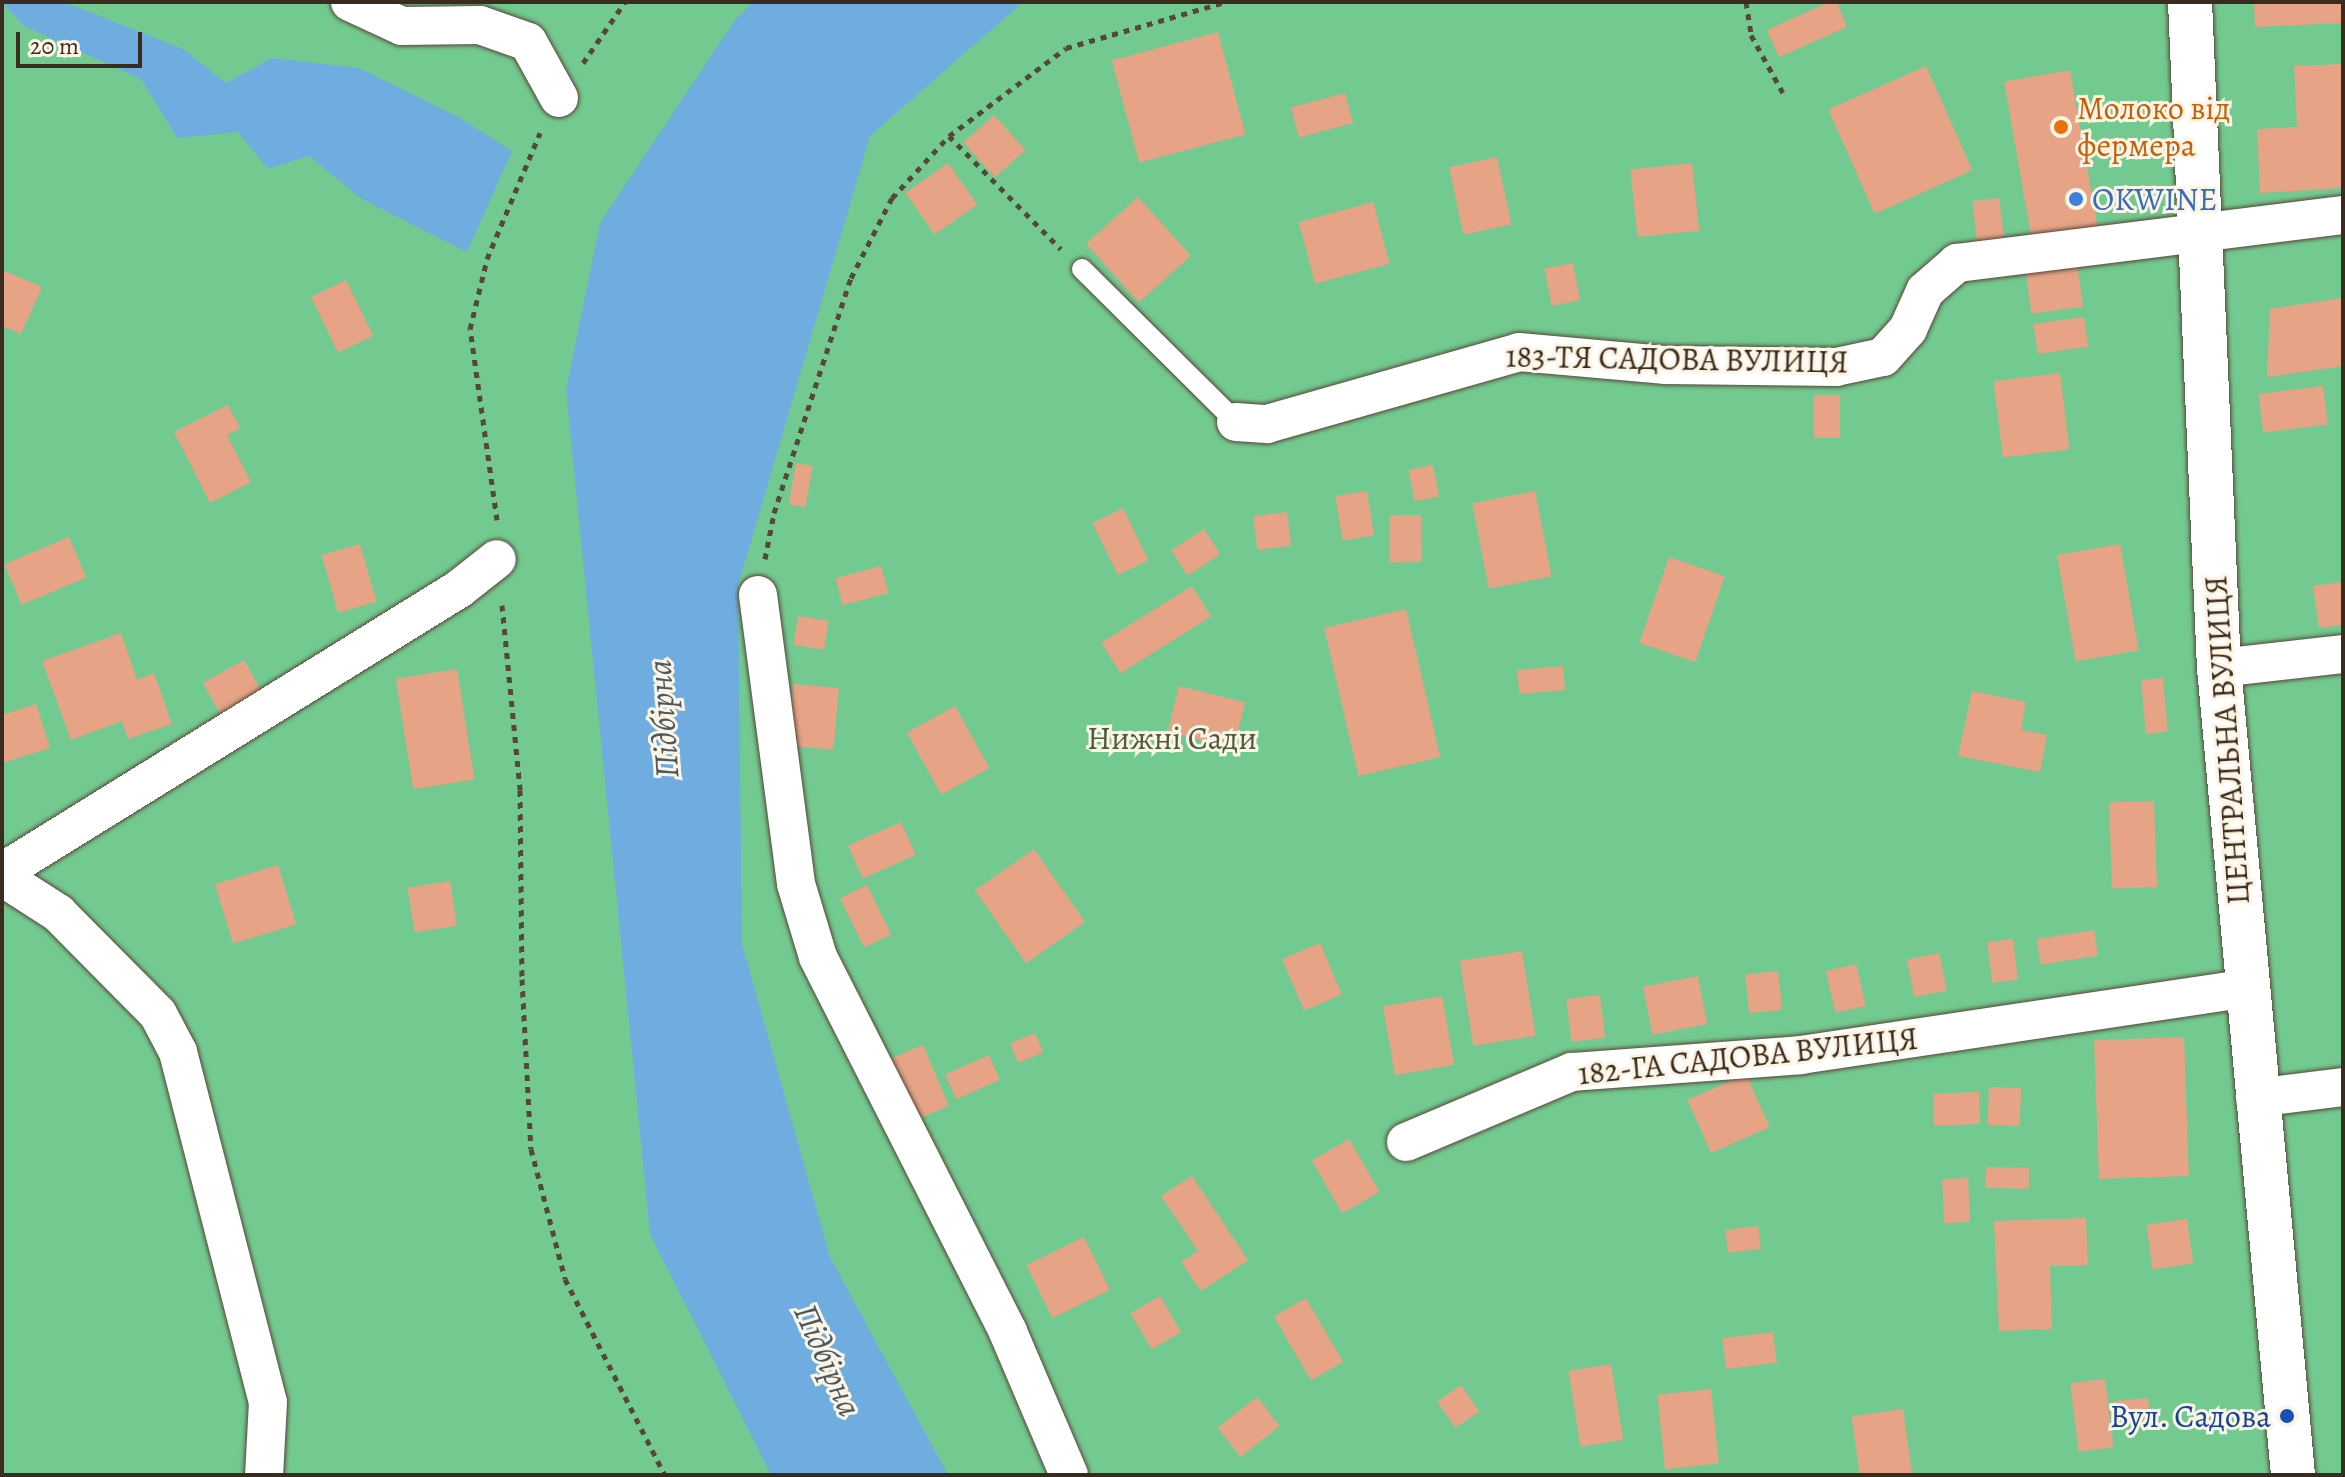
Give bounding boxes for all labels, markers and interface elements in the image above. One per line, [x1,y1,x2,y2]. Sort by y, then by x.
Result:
scale bar [20,16,146,66]
text: 20 m [30,30,79,62]
place label: Молоко від фермера [2077,90,2230,165]
marker: Молоко від фермера [2052,118,2070,136]
place label: OKWINE [2092,180,2218,218]
marker: OKWINE [2067,190,2085,208]
street label: 183-ТЯ САДОВА ВУЛИЦЯ [1505,337,1849,381]
street label: ЦЕНТРАЛЬНА ВУЛИЦЯ [2196,574,2258,906]
water label: Підбірна [639,658,687,780]
park label: Нижні Сади [1087,719,1257,757]
street label: 182-ГА САДОВА ВУЛИЦЯ [1576,1019,1920,1093]
water label: Підбірна [785,1297,871,1423]
place label: Вул. Садова [2109,1397,2271,1435]
marker: Вул. Садова [2278,1407,2296,1425]

